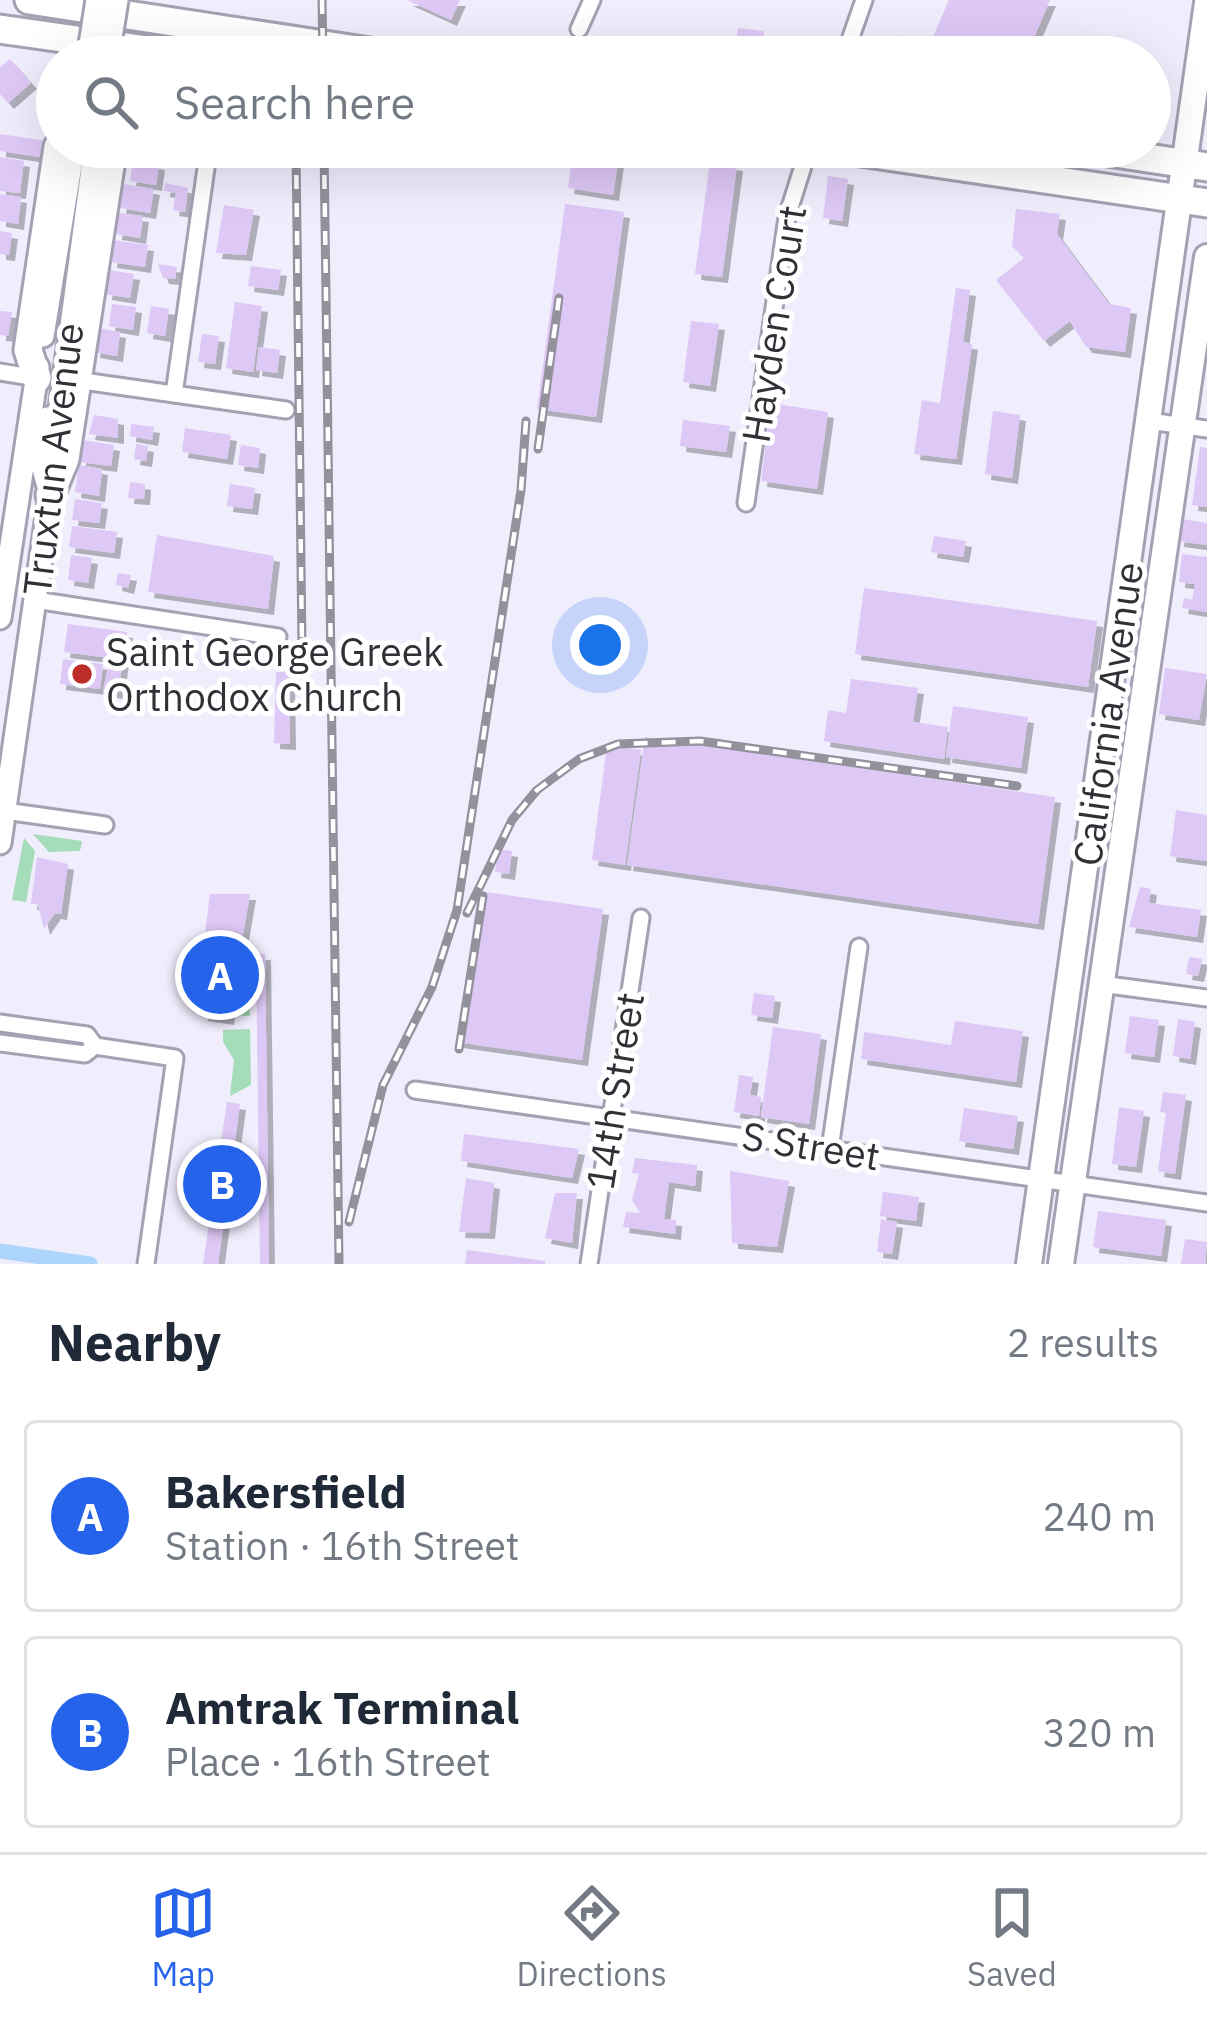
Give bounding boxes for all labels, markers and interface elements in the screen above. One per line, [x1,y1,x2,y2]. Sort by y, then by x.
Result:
search box [36,36,1171,168]
icon: search [78,69,144,135]
text: Search here [174,73,415,131]
street label: Hayden Court [730,202,817,446]
street label: Truxtun Avenue [10,320,95,598]
street label: California Avenue [1061,559,1154,869]
your location [570,615,630,675]
place label: Saint George Greek Orthodox Church [106,626,444,722]
marker: Saint George Greek Orthodox Church [69,661,95,687]
pin: A [181,930,259,1020]
street label: 14th Street [574,989,655,1193]
street label: S Street [739,1109,884,1182]
pin: B [183,1139,261,1229]
text: Nearby [48,1309,221,1375]
text: 2 results [1007,1317,1159,1368]
text: Bakersfield [165,1462,407,1520]
text: A [77,1491,103,1542]
text: 240 m [1043,1491,1156,1542]
text: Station · 16th Street [165,1520,520,1571]
text: Amtrak Terminal [165,1678,519,1736]
text: B [77,1707,103,1758]
text: 320 m [1043,1707,1156,1758]
text: Place · 16th Street [165,1736,491,1787]
tab: Map [150,1880,216,1995]
tab: Directions [517,1880,667,1995]
tab: Saved [967,1880,1057,1995]

